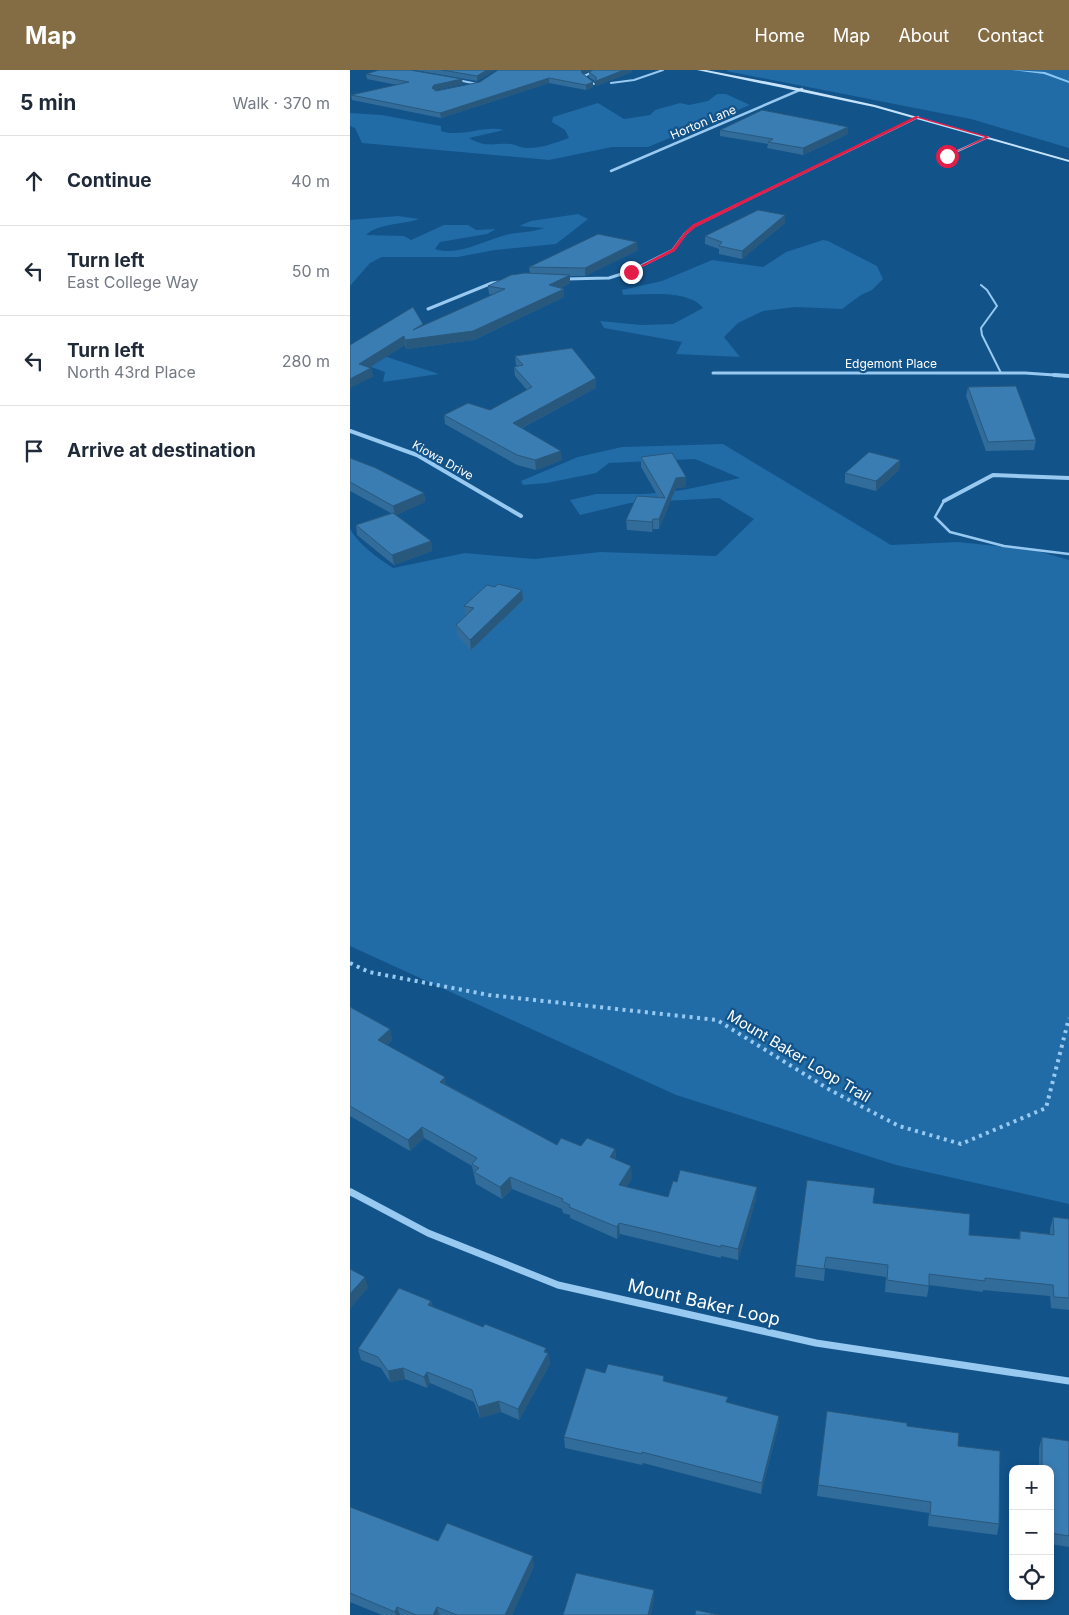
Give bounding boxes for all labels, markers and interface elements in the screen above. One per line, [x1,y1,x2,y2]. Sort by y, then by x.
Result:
text: Map [25,21,76,50]
text: Home [755,25,805,46]
text: Map [833,25,870,46]
text: About [898,25,949,46]
text: Contact [977,25,1044,46]
text: 5 min [20,90,76,115]
text: Walk · 370 m [233,93,330,113]
street label: Horton Lane [668,101,738,143]
route start [936,145,959,168]
icon: ahead [20,167,48,195]
text: Continue [67,169,152,192]
text: 40 m [291,171,330,191]
text: Turn left [67,249,145,272]
icon: left [20,257,48,285]
text: 50 m [292,261,330,281]
route end [620,261,643,284]
text: East College Way [67,272,198,292]
text: Turn left [67,339,145,362]
icon: left [20,347,48,375]
text: 280 m [282,351,330,371]
street label: Edgemont Place [845,356,937,371]
text: North 43rd Place [67,362,196,382]
icon: arrive [20,437,48,465]
street label: Kiowa Drive [410,437,476,483]
text: Arrive at destination [67,439,256,462]
street label: Mount Baker Loop Trail [724,1006,874,1106]
street label: Mount Baker Loop [626,1274,782,1330]
map controls [1009,1465,1054,1600]
button: + [1009,1465,1054,1510]
button: − [1009,1510,1054,1555]
button: locate [1009,1555,1054,1600]

